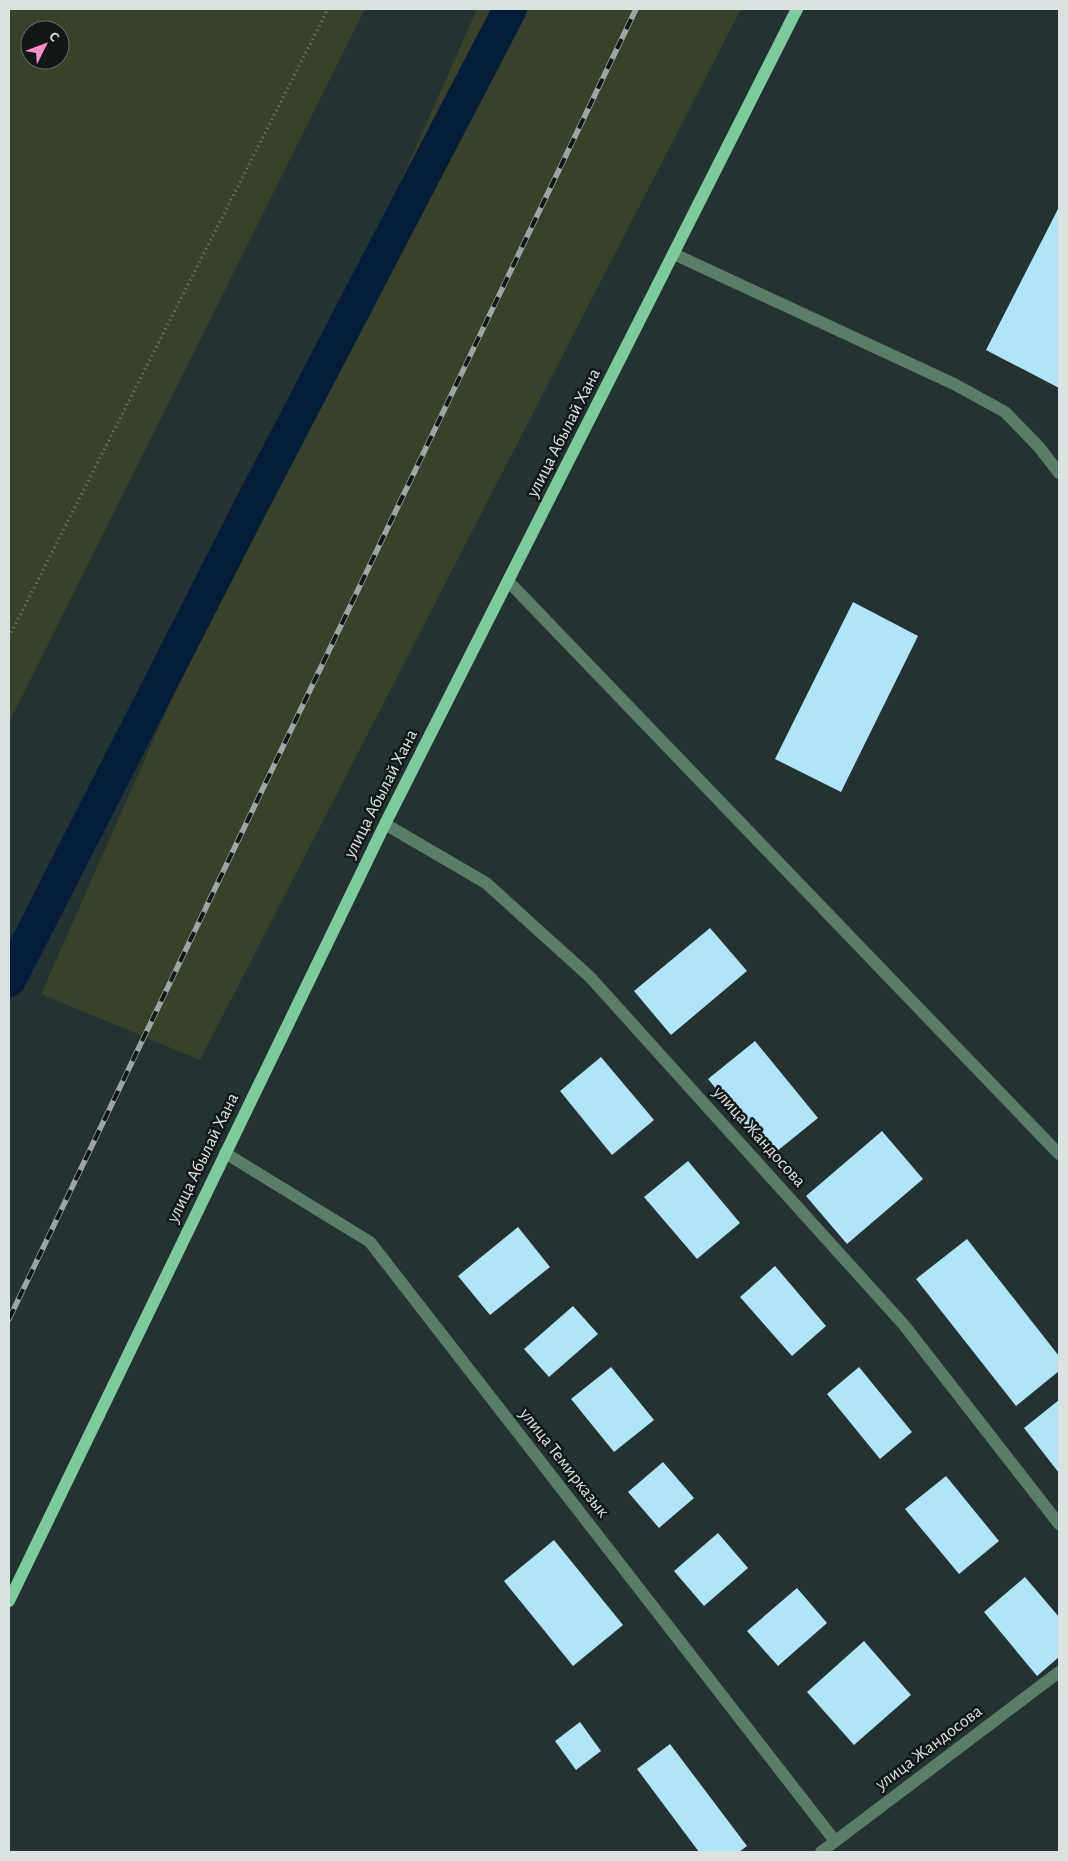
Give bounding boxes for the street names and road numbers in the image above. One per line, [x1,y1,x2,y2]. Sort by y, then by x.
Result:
street label: улица Абылай Хана [523,365,604,501]
street label: улица Абылай Хана [340,726,421,862]
street label: улица Жандосова [709,1083,809,1191]
street label: улица Абылай Хана [163,1090,242,1226]
street label: улица Темирказык [515,1404,613,1522]
street label: улица Жандосова [872,1702,986,1794]

